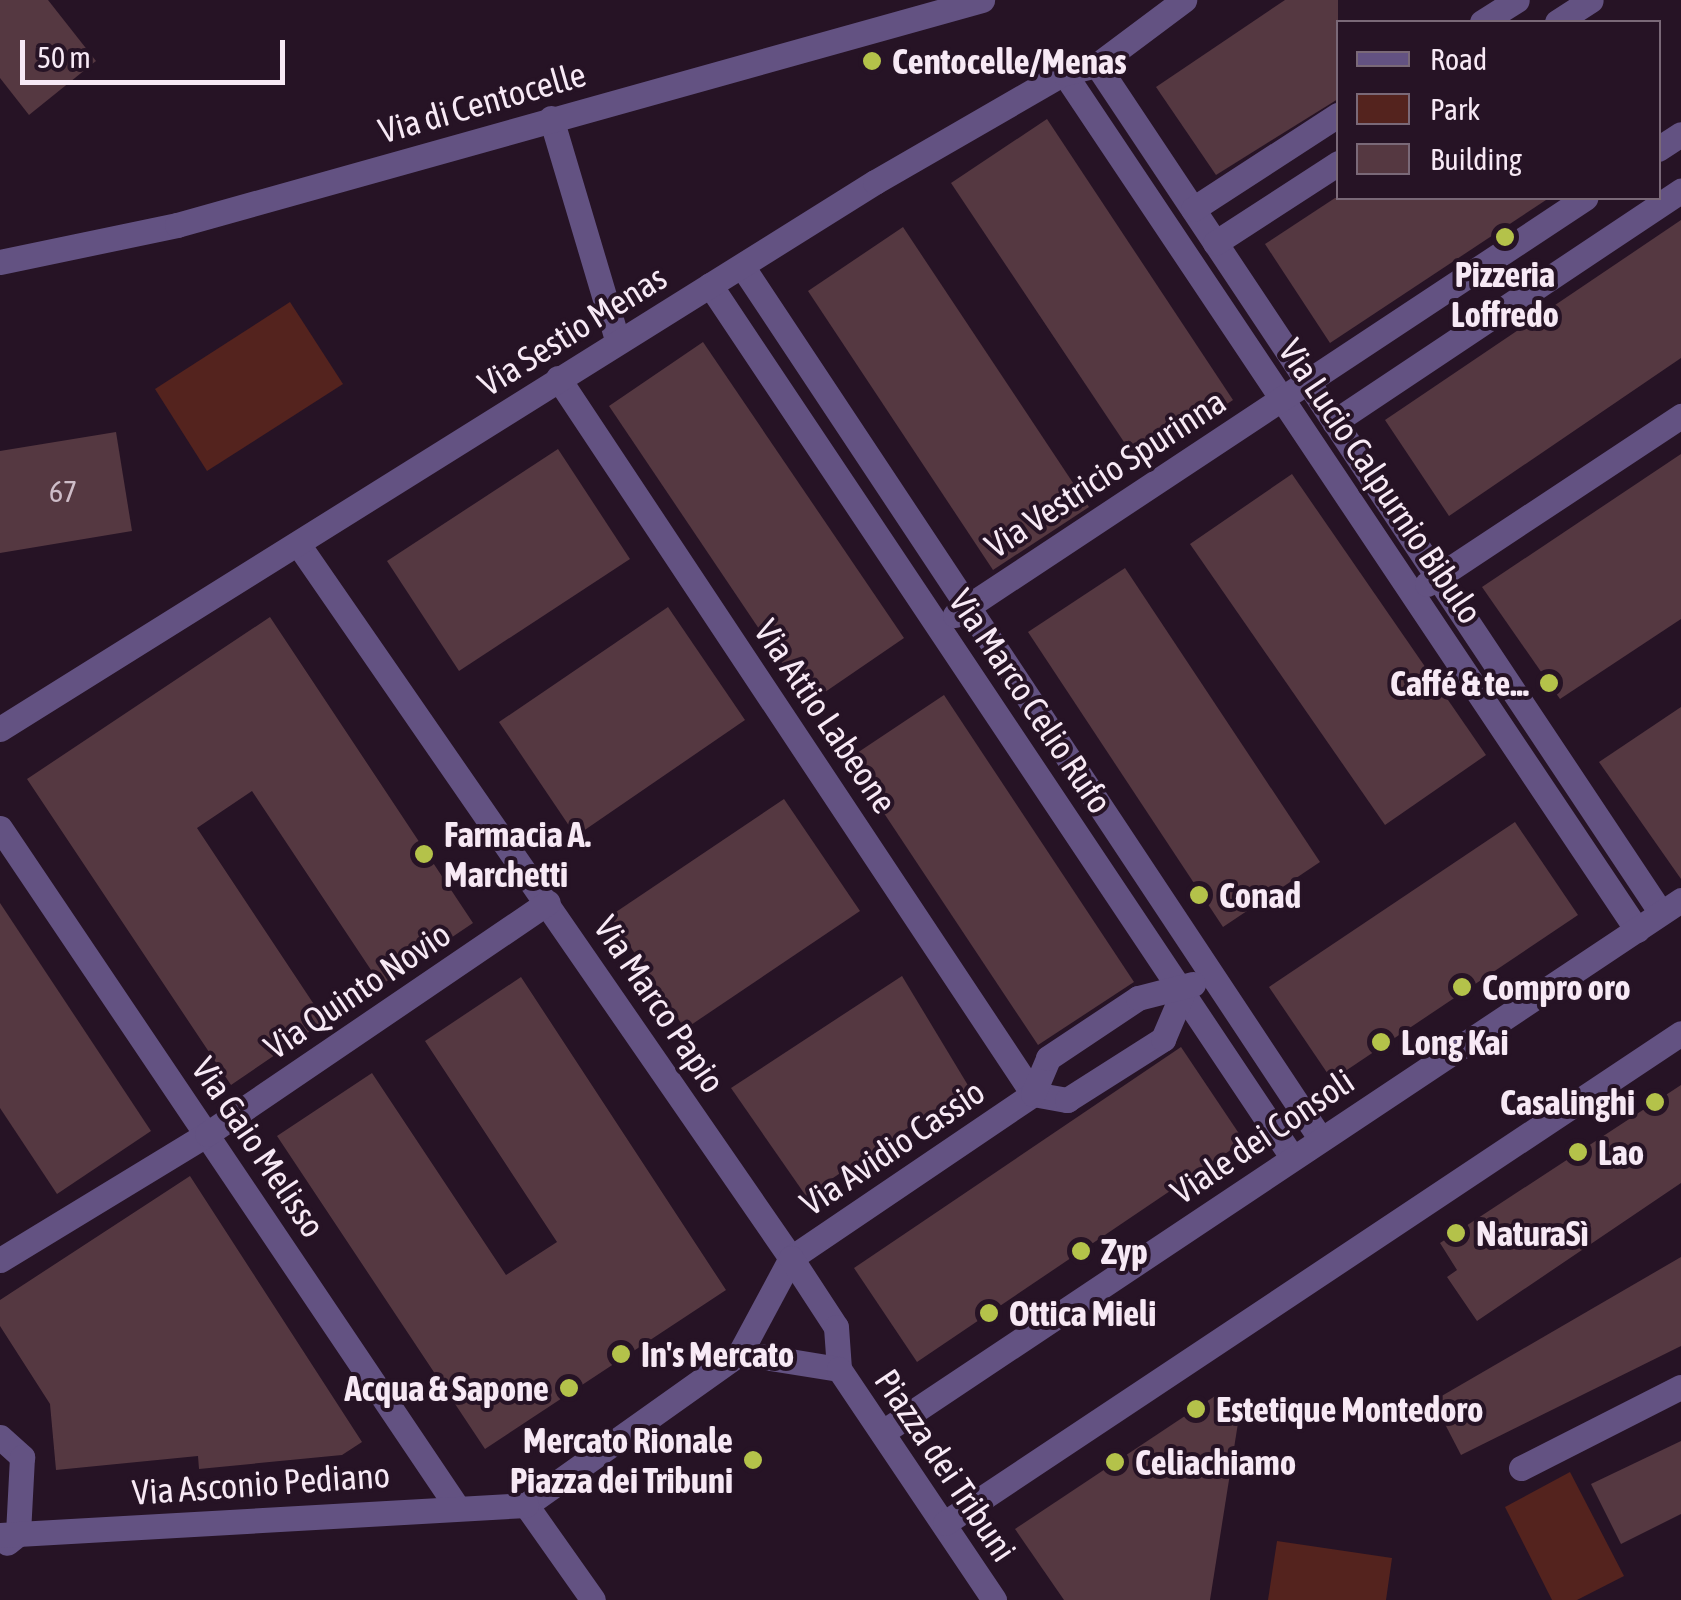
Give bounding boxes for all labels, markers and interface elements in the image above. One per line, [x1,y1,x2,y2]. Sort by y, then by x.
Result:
scale bar [25,20,290,82]
legend [1336,20,1661,200]
text: 50 m [37,40,91,74]
place label: Centocelle/Menas [892,40,1126,82]
text: Road [1430,42,1487,76]
marker: Centocelle/Menas [861,50,883,72]
street label: Via di Centocelle [374,52,590,152]
text: Park [1430,92,1480,126]
text: Building [1430,142,1522,176]
marker: Pizzeria Loffredo [1494,226,1516,248]
place label: Pizzeria Loffredo [1451,253,1559,335]
street label: Via Sestio Menas [470,256,674,404]
street label: Via Lucio Calpurnio Bibulo [1270,331,1492,631]
street label: Via Vestricio Spurinna [977,380,1233,566]
house number: 67 [49,473,77,509]
street label: Via Marco Celio Rufo [941,581,1121,821]
street label: Via Attio Labeone [746,611,906,821]
place label: Caffé & te... [1390,662,1529,704]
marker: Caffé & te... [1538,672,1560,694]
place label: Farmacia A. Marchetti [444,813,591,895]
marker: Farmacia A. Marchetti [413,843,435,865]
place label: Conad [1219,874,1301,916]
marker: Conad [1188,884,1210,906]
street label: Via Marco Papio [585,908,735,1100]
street label: Via Quinto Novio [256,912,458,1068]
place label: Compro oro [1482,966,1631,1008]
marker: Compro oro [1451,976,1473,998]
place label: Long Kai [1401,1021,1509,1063]
marker: Long Kai [1370,1031,1392,1053]
street label: Via Gaio Melisso [183,1049,335,1245]
street label: Viale dei Consoli [1162,1059,1362,1213]
street label: Via Avidio Cassio [792,1070,992,1224]
place label: Casalinghi [1500,1081,1635,1123]
marker: Casalinghi [1644,1091,1666,1113]
place label: Lao [1598,1131,1644,1173]
marker: Lao [1567,1141,1589,1163]
place label: NaturaSì [1476,1212,1589,1254]
marker: NaturaSì [1445,1222,1467,1244]
place label: Zyp [1101,1230,1148,1272]
marker: Zyp [1070,1240,1092,1262]
place label: Ottica Mieli [1009,1292,1156,1334]
marker: Ottica Mieli [978,1302,1000,1324]
place label: In's Mercato [641,1333,794,1375]
marker: In's Mercato [610,1343,632,1365]
street label: Piazza dei Tribuni [866,1361,1026,1569]
place label: Acqua & Sapone [344,1367,549,1409]
marker: Acqua & Sapone [558,1377,580,1399]
place label: Estetique Montedoro [1216,1388,1483,1430]
marker: Estetique Montedoro [1185,1398,1207,1420]
place label: Mercato Rionale Piazza dei Tribuni [510,1419,733,1501]
place label: Celiachiamo [1135,1441,1296,1483]
marker: Mercato Rionale Piazza dei Tribuni [742,1449,764,1471]
marker: Celiachiamo [1104,1451,1126,1473]
street label: Via Asconio Pediano [131,1453,391,1513]

